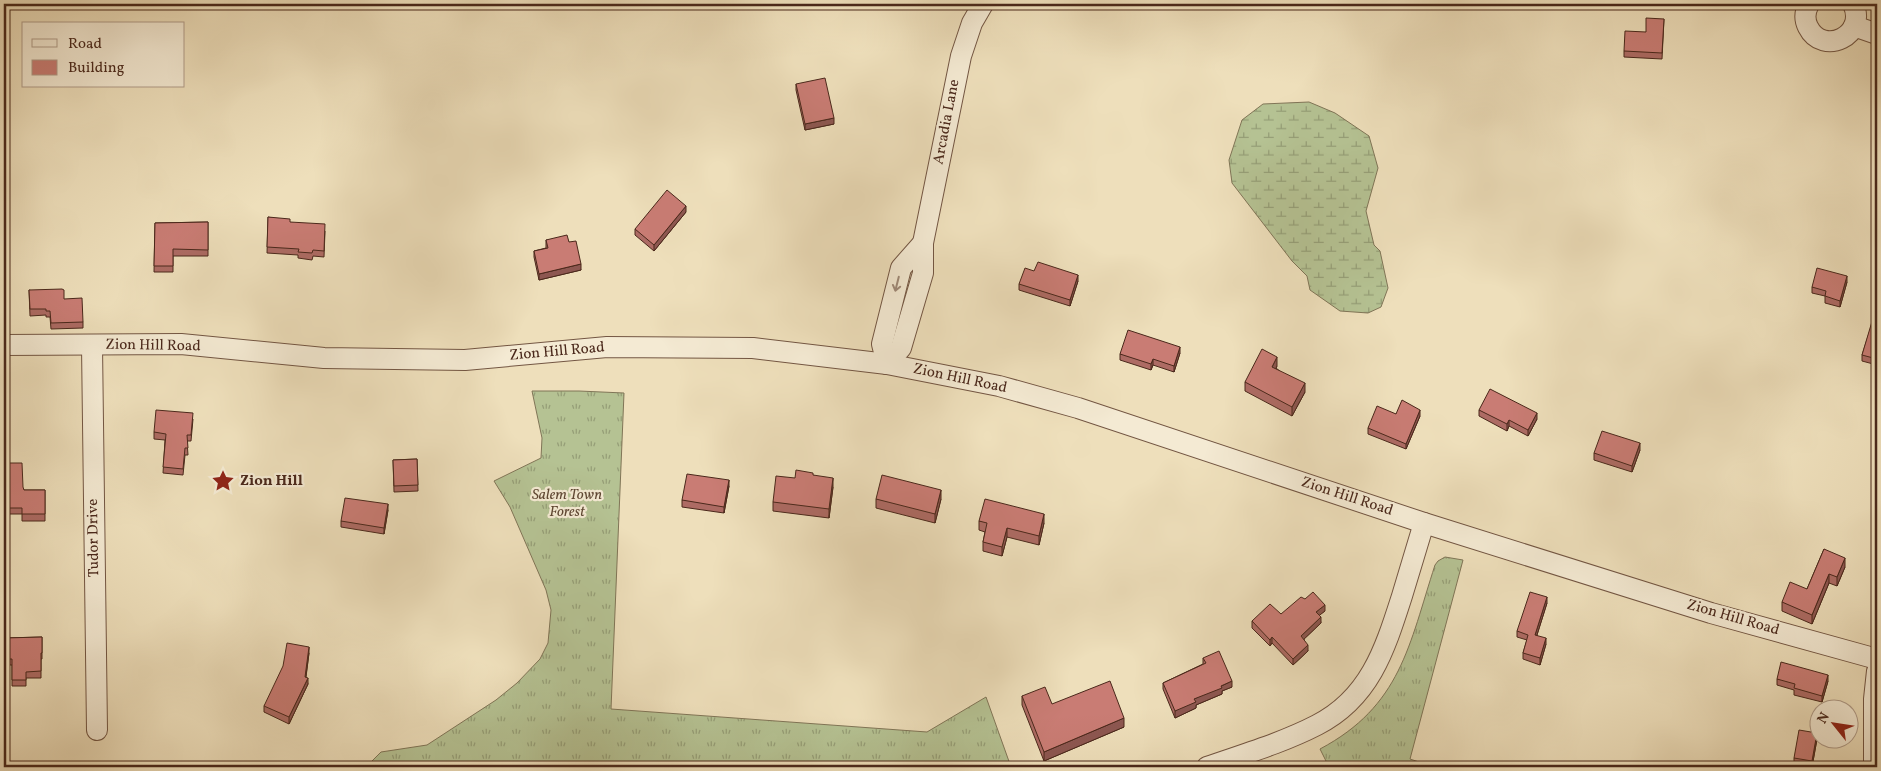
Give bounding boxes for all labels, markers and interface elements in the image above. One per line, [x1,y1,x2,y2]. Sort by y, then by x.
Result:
legend [22,22,185,88]
text: Road [68,34,102,55]
text: Building [68,58,125,79]
street label: Arcadia Lane [928,78,966,166]
one-way arrow [892,275,901,291]
street label: Zion Hill Road [105,335,201,357]
street label: Zion Hill Road [508,337,606,367]
street label: Zion Hill Road [911,359,1009,399]
place icon: Zion Hill [210,468,236,494]
place label: Zion Hill [240,471,303,492]
street label: Zion Hill Road [1298,472,1396,522]
park label: Salem Town Forest [532,485,602,523]
street label: Tudor Drive [83,498,105,578]
street label: Zion Hill Road [1684,595,1782,641]
north arrow [1808,698,1858,748]
text: N [1813,709,1835,727]

